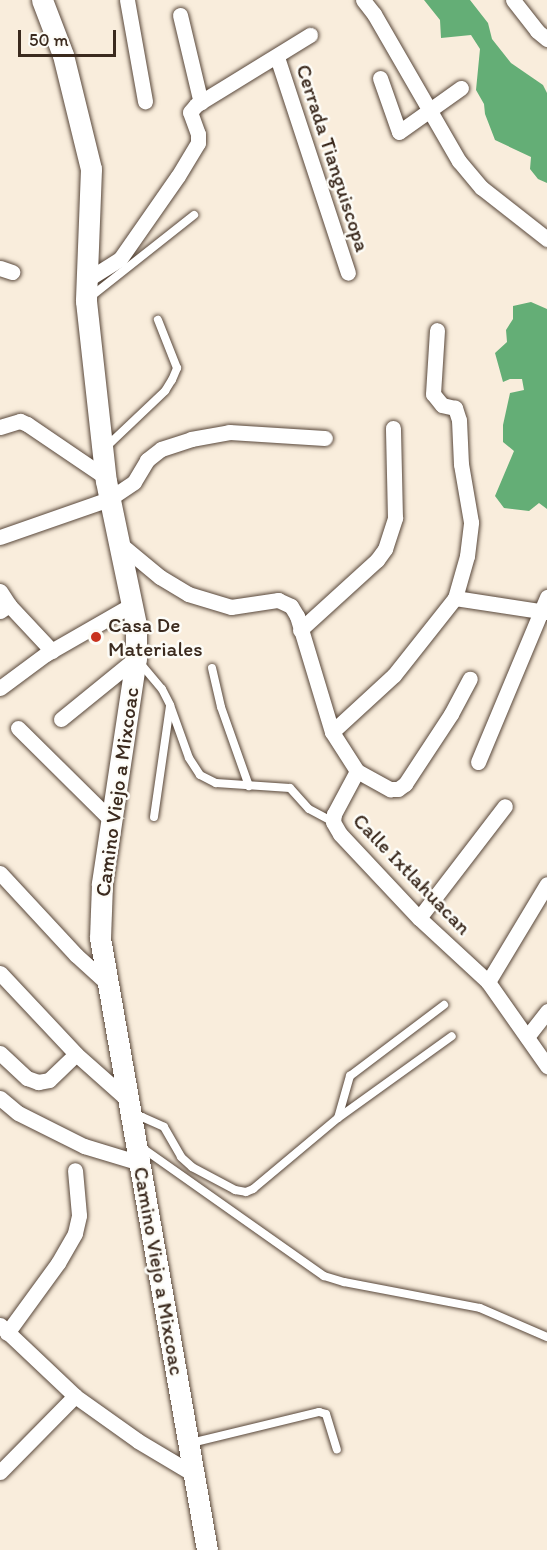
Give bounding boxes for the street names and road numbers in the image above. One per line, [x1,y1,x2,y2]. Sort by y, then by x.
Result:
street label: Cerrada Tianguiscopa [291,61,375,255]
street label: Camino Viejo a Mixcoac [90,686,144,898]
street label: Calle Ixtlahuacan [347,808,477,940]
street label: Camino Viejo a Mixcoac [128,1165,190,1377]

